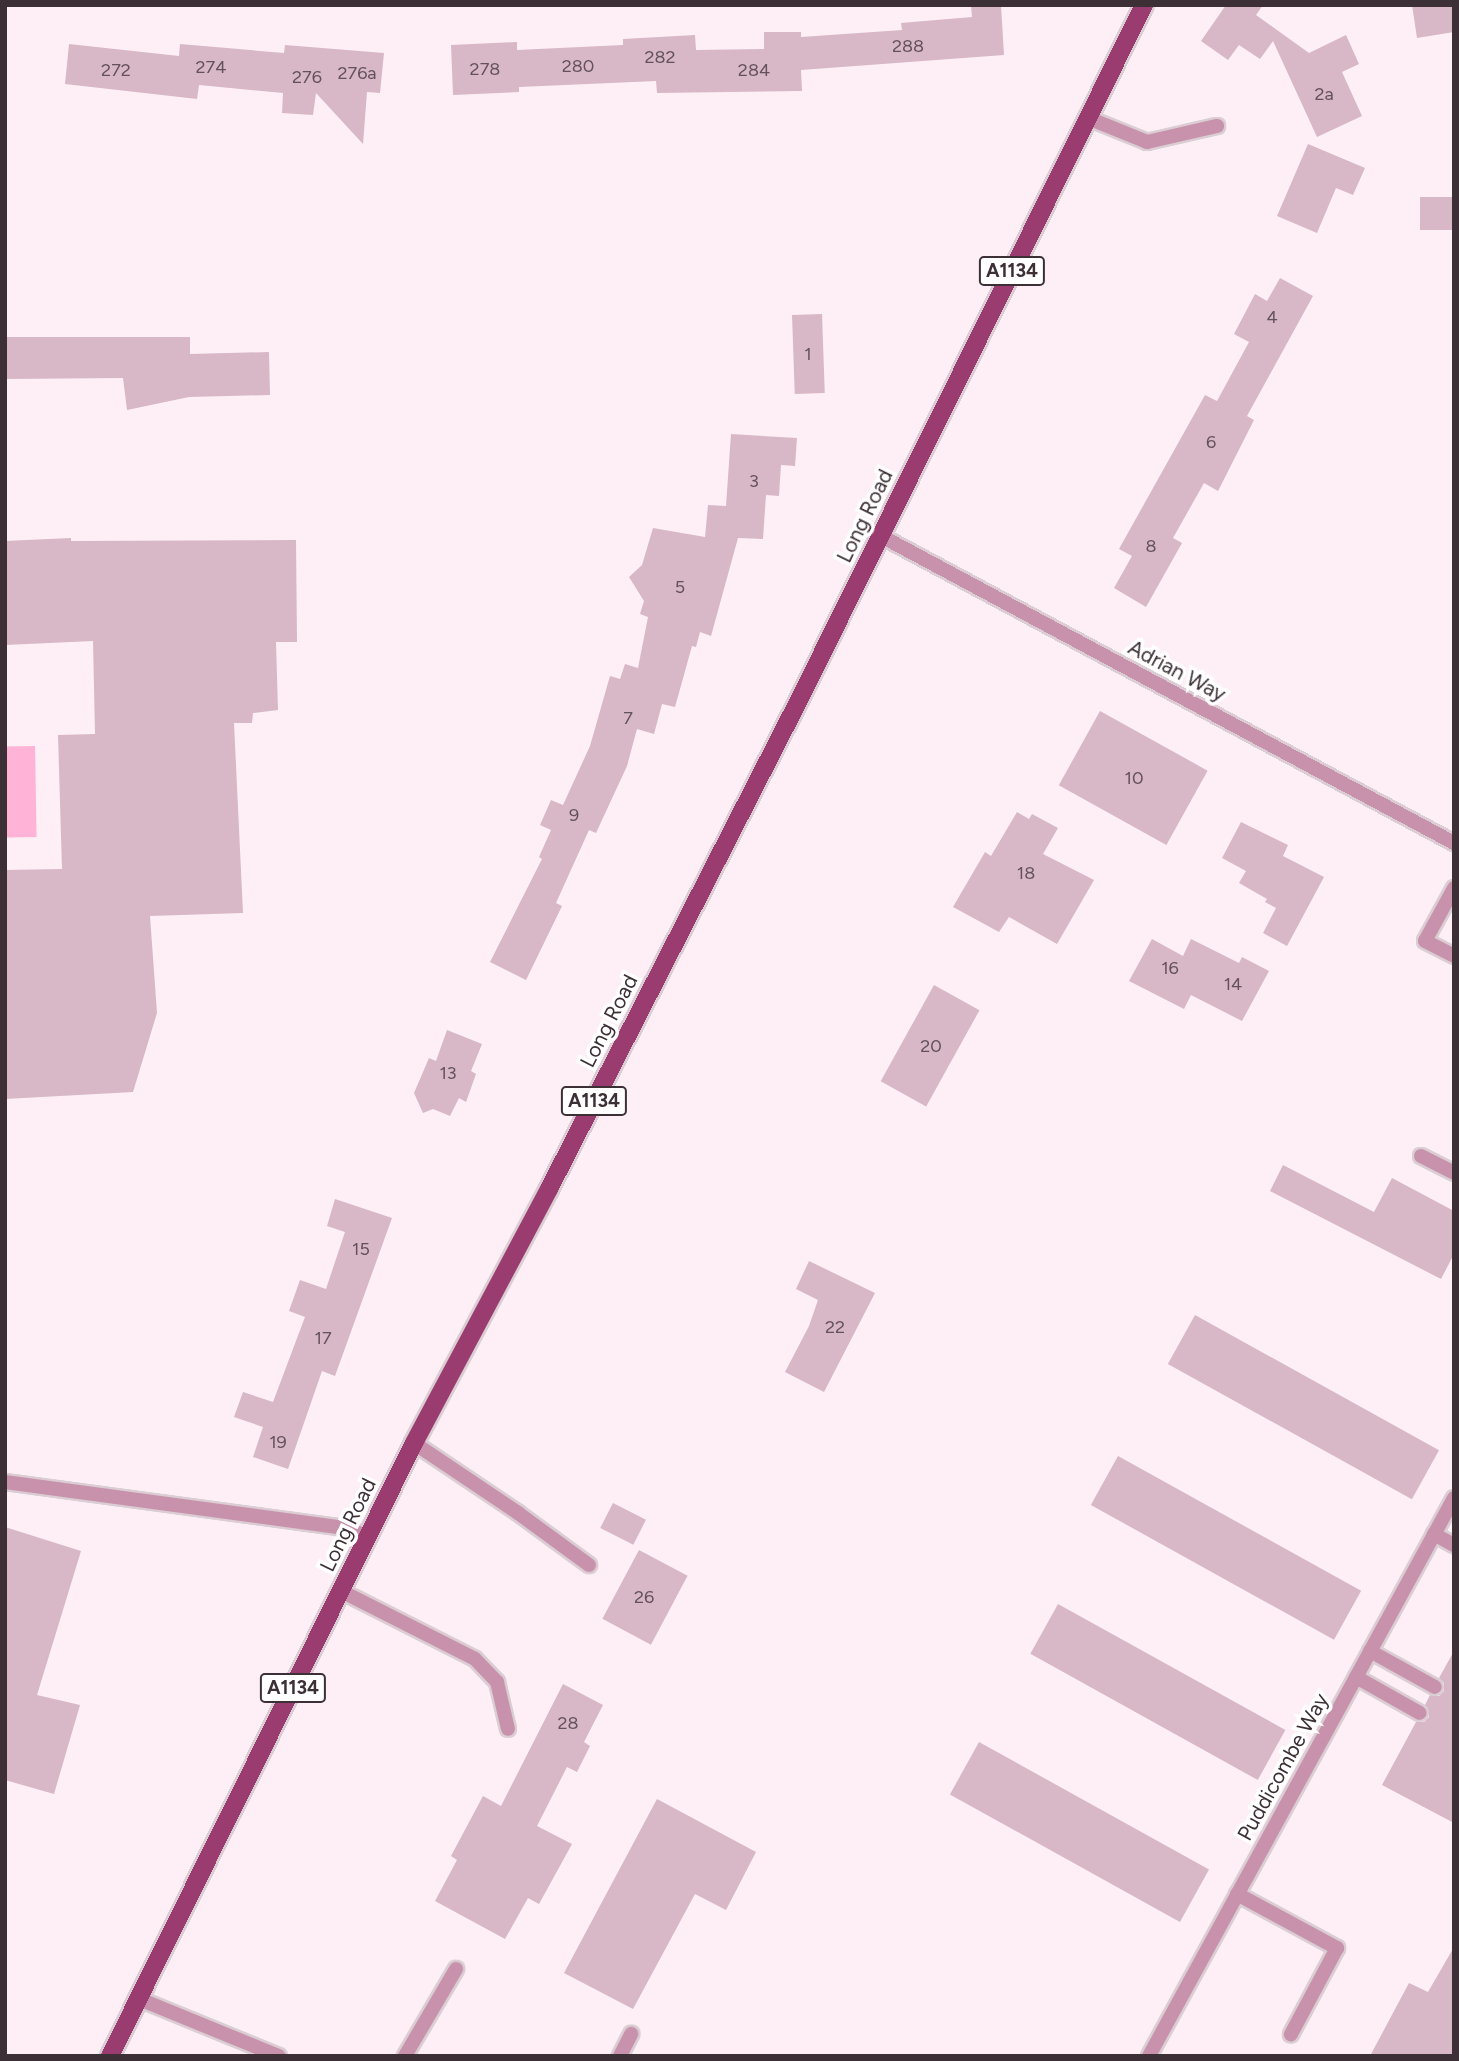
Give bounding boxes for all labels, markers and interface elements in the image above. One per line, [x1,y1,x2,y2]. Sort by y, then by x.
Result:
house number: 288 [892,35,924,57]
house number: 282 [644,46,676,68]
house number: 280 [562,55,594,77]
house number: 274 [196,56,226,78]
house number: 278 [470,58,500,80]
house number: 272 [101,59,131,81]
house number: 284 [738,59,770,81]
house number: 276a [337,62,377,84]
house number: 276 [292,66,322,88]
house number: 2a [1314,83,1334,105]
road number: A1134 [979,256,1045,286]
house number: 4 [1266,306,1278,328]
house number: 1 [804,343,812,365]
house number: 6 [1206,431,1216,453]
street label: Long Road [832,465,898,567]
house number: 3 [749,470,759,492]
house number: 8 [1145,535,1157,557]
house number: 5 [675,576,685,598]
street label: Adrian Way [1124,635,1230,707]
house number: 7 [623,707,633,729]
house number: 10 [1125,767,1143,789]
house number: 9 [569,804,579,826]
house number: 18 [1017,862,1035,884]
house number: 16 [1161,957,1179,979]
street label: Long Road [575,970,643,1072]
house number: 14 [1224,973,1242,995]
house number: 20 [920,1035,942,1057]
house number: 13 [439,1062,457,1084]
road number: A1134 [561,1086,627,1116]
house number: 15 [352,1238,370,1260]
house number: 22 [825,1316,845,1338]
house number: 17 [314,1327,332,1349]
house number: 19 [269,1431,287,1453]
street label: Long Road [315,1474,381,1576]
house number: 26 [634,1586,654,1608]
road number: A1134 [260,1672,326,1704]
street label: Puddicombe Way [1232,1689,1334,1845]
house number: 28 [557,1712,579,1734]

